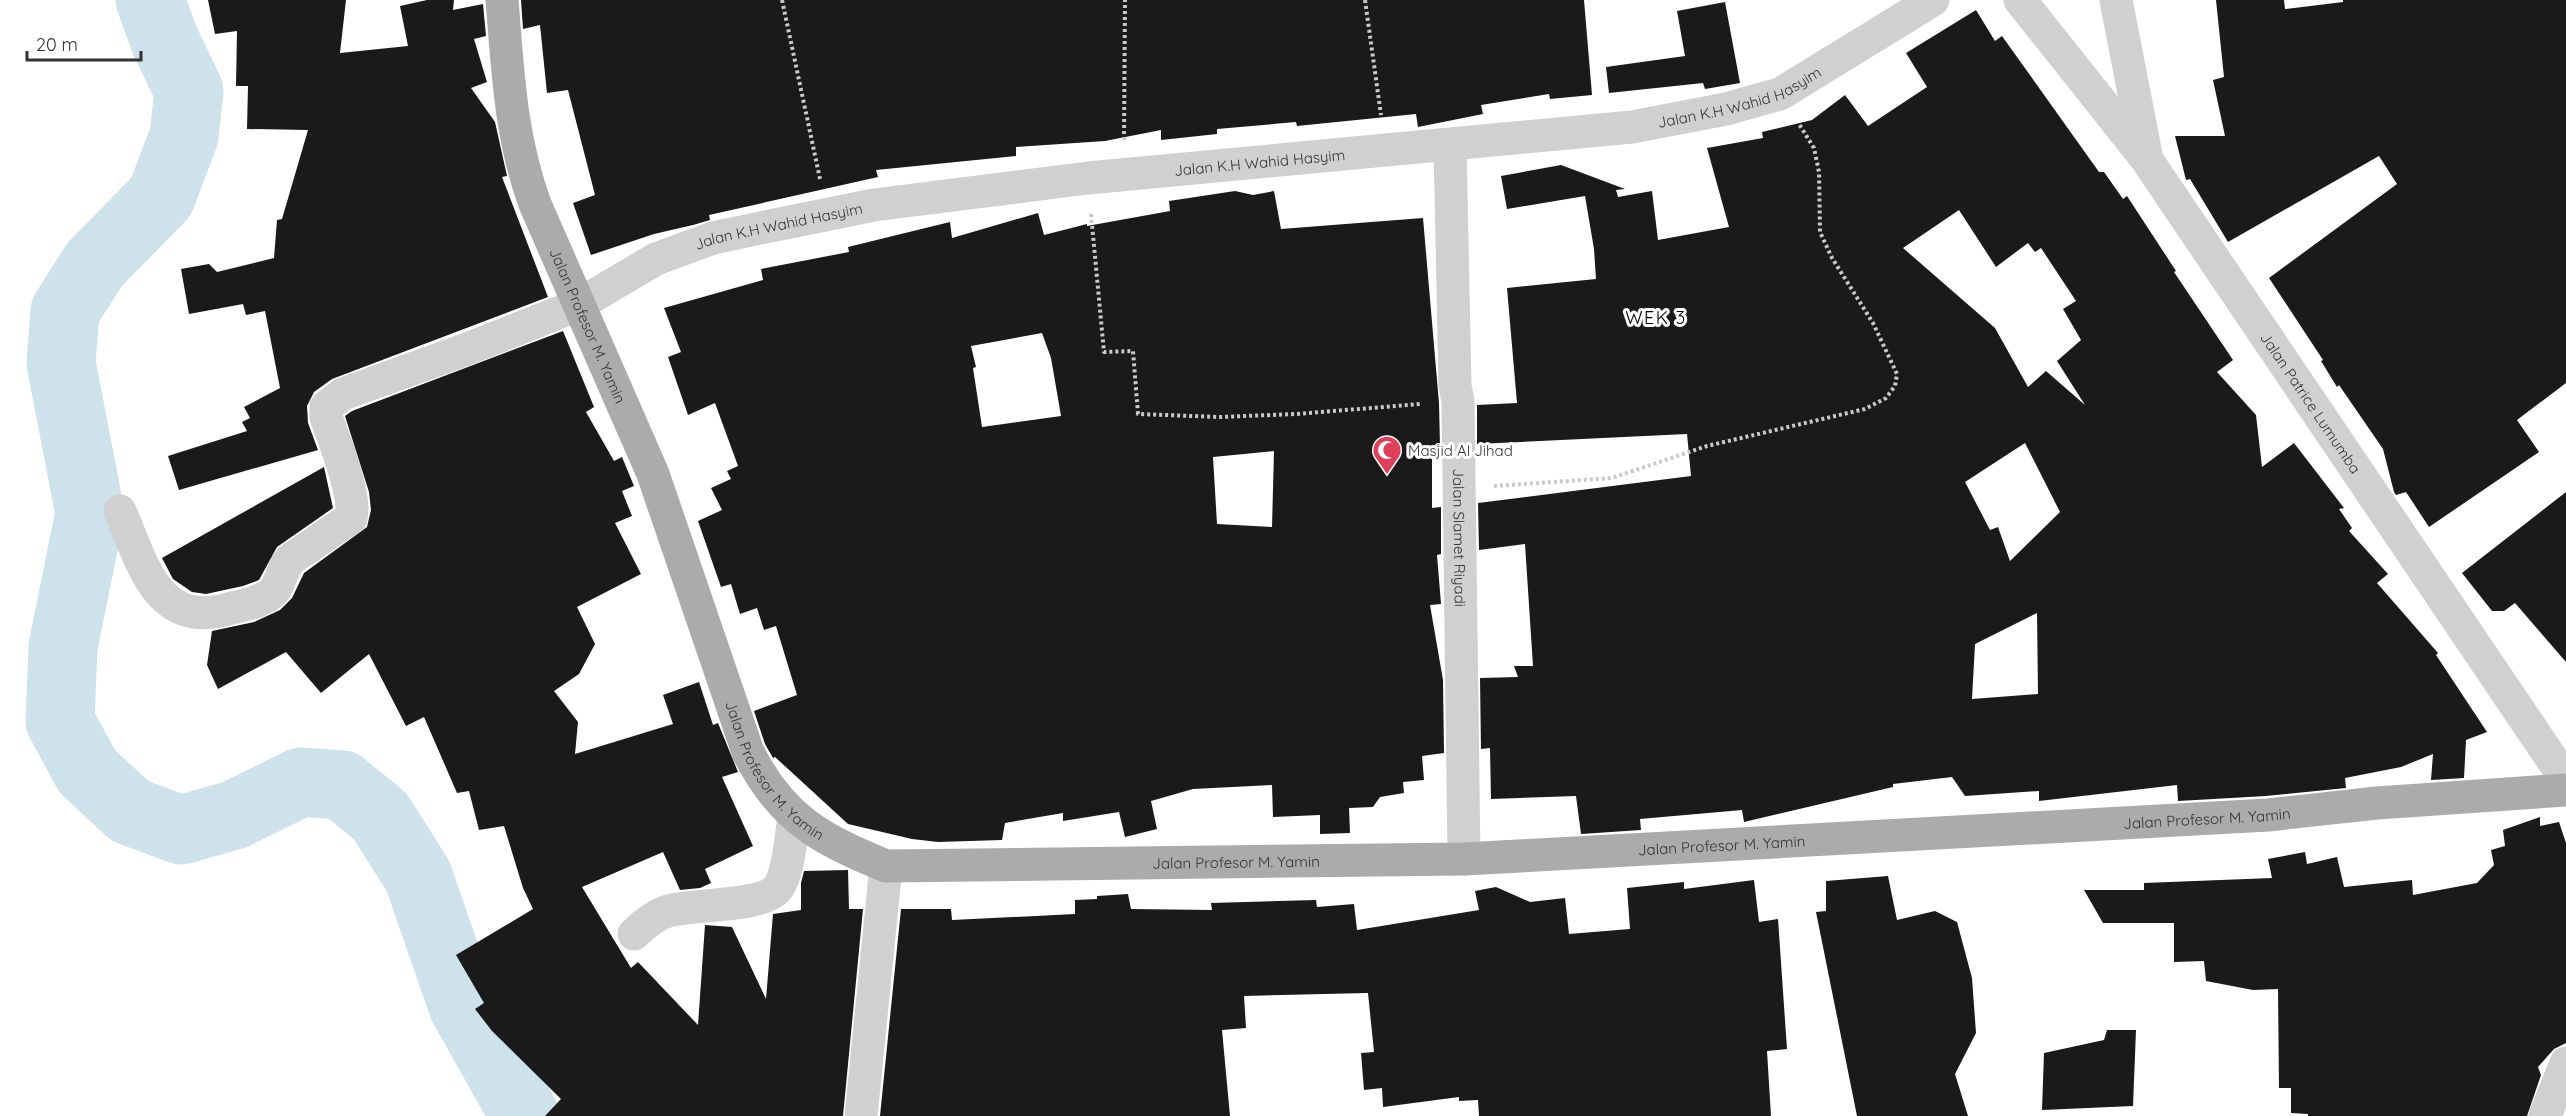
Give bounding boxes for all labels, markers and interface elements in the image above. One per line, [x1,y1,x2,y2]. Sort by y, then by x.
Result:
scale bar [27,24,141,62]
text: 20 m [36,33,78,56]
street label: Jalan K.H Wahid Hasyim [1656,62,1824,131]
street label: Jalan K.H Wahid Hasyim [1173,144,1346,179]
street label: Jalan K.H Wahid Hasyim [692,198,864,254]
street label: Jalan Profesor M. Yamin [546,245,630,406]
district label: WEK 3 [1625,306,1687,329]
street label: Jalan Patrice Lumumba [2257,329,2365,477]
mosque icon: Masjid Al Jihad [1371,434,1403,476]
place label: Masjid Al Jihad [1408,441,1513,460]
street label: Jalan Slamet Riyadi [1449,468,1470,607]
street label: Jalan Profesor M. Yamin [722,698,828,844]
street label: Jalan Profesor M. Yamin [2123,803,2292,832]
street label: Jalan Profesor M. Yamin [1637,831,1806,859]
street label: Jalan Profesor M. Yamin [1152,851,1320,872]

